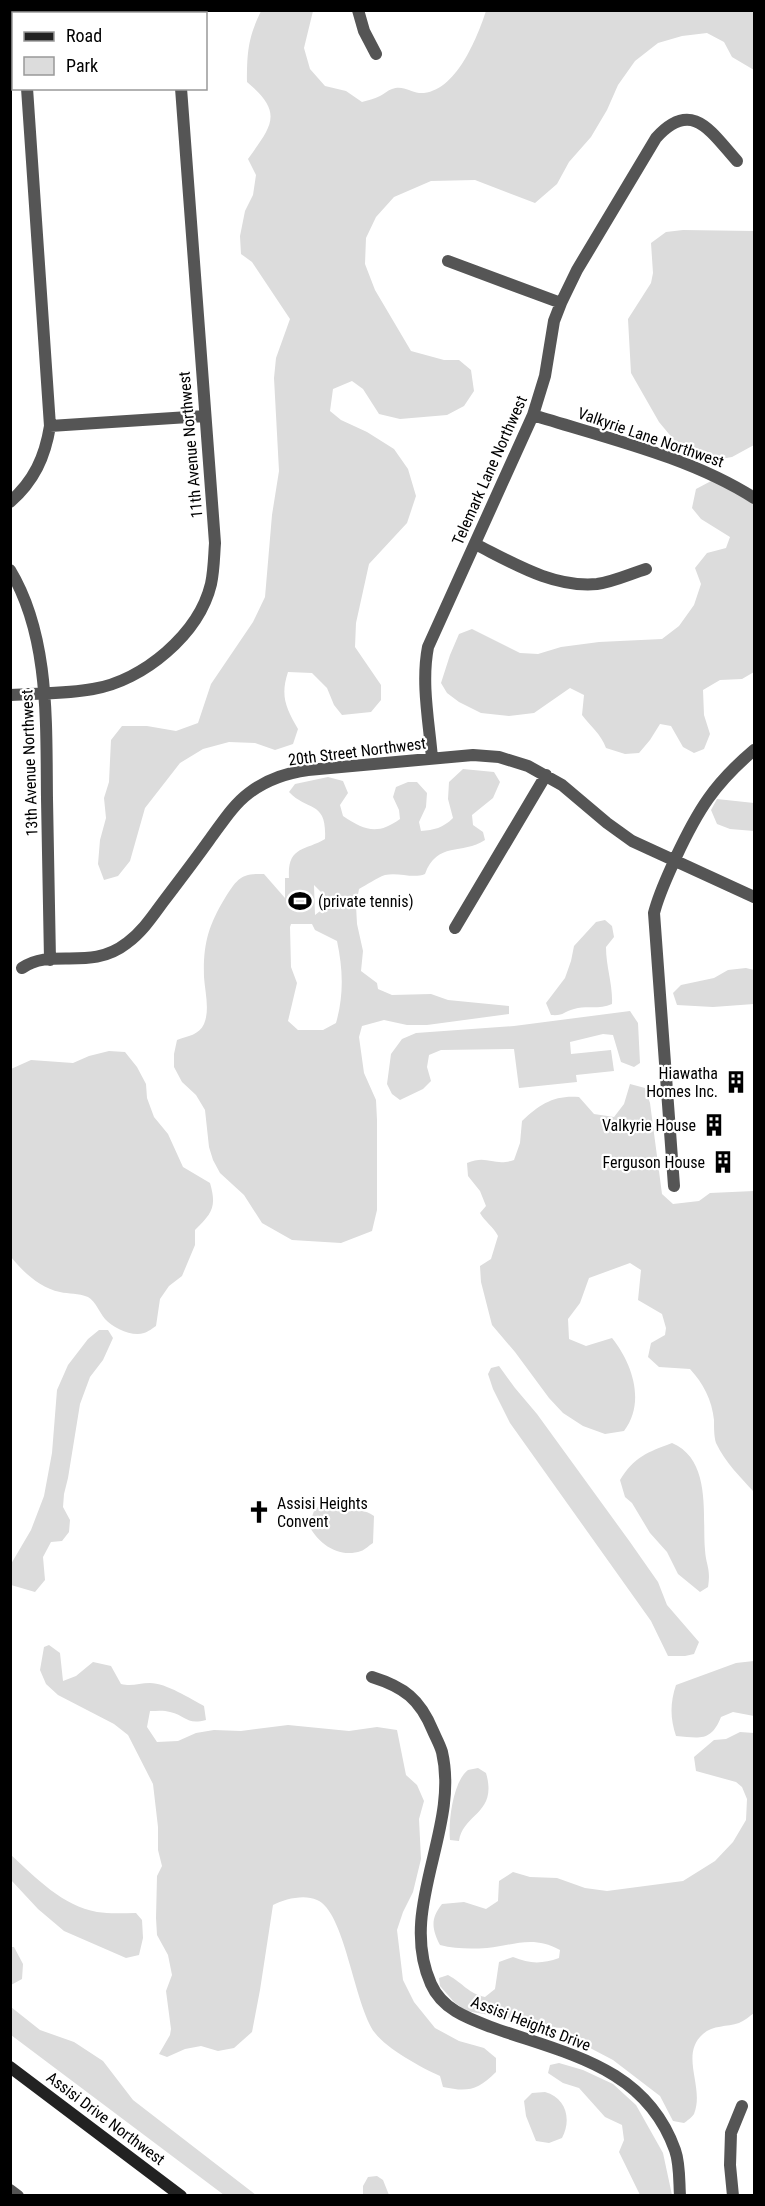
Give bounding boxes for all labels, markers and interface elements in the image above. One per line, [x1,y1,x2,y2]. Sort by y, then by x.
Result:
legend [12,12,207,90]
text: Road [66,25,102,46]
text: Park [66,55,98,76]
street label: 11th Avenue Northwest [175,371,206,519]
street label: Telemark Lane Northwest [448,392,531,548]
street label: Valkyrie Lane Northwest [575,404,727,472]
street label: 13th Avenue Northwest [17,689,42,837]
street label: 20th Street Northwest [287,734,427,769]
sports icon: (private tennis) [287,888,313,914]
place label: (private tennis) [318,892,414,911]
place label: Hiawatha Homes Inc. [646,1064,718,1101]
building icon: Hiawatha Homes Inc. [723,1069,749,1095]
building icon: Valkyrie House [701,1112,727,1138]
place label: Valkyrie House [602,1116,696,1135]
building icon: Ferguson House [710,1149,736,1175]
place label: Ferguson House [602,1153,705,1172]
place label: Assisi Heights Convent [277,1494,368,1531]
church icon: Assisi Heights Convent [246,1499,272,1525]
street label: Assisi Heights Drive [468,1992,593,2055]
street label: Assisi Drive Northwest [43,2068,169,2169]

